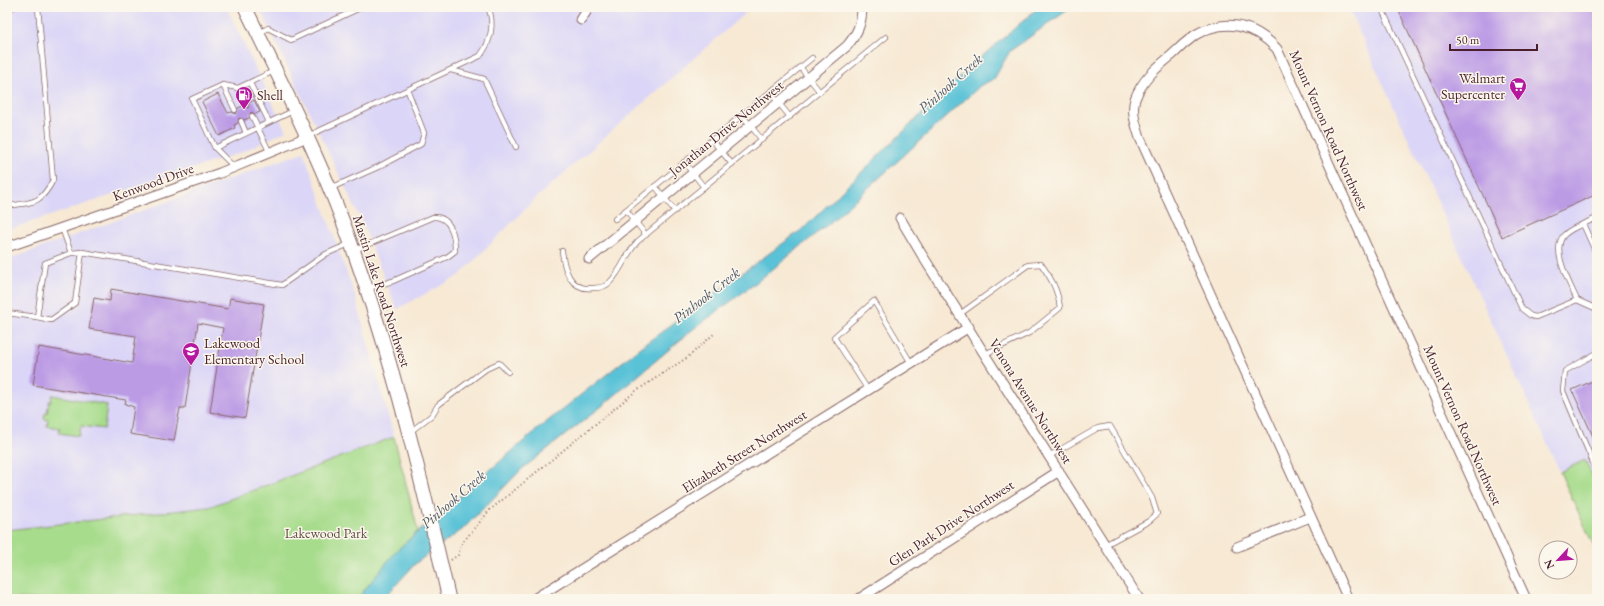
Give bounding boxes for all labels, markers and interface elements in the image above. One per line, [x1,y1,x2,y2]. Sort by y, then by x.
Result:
scale bar [1450,26,1537,52]
text: 50 m [1456,32,1480,48]
street label: Mount Vernon Road Northwest [1285,47,1373,213]
water label: Pinhook Creek [914,49,986,117]
place label: Walmart Supercenter [1441,69,1506,103]
street label: Jonathan Drive Northwest [664,76,787,180]
supermarket icon: Walmart Supercenter [1508,76,1528,101]
fuel station icon: Shell [234,85,254,110]
place label: Shell [257,86,284,104]
street label: Kenwood Drive [110,159,196,205]
street label: Mastin Lake Road Northwest [349,213,415,370]
water label: Pinhook Creek [668,263,744,327]
place label: Lakewood Elementary School [204,334,305,368]
street label: Venona Avenue Northwest [985,335,1077,467]
school or university icon: Lakewood Elementary School [181,341,201,366]
street label: Mount Vernon Road Northwest [1419,342,1507,508]
street label: Elizabeth Street Northwest [678,405,810,497]
water label: Pinhook Creek [416,465,490,533]
street label: Glen Park Drive Northwest [885,475,1018,570]
park label: Lakewood Park [285,524,368,542]
north arrow [1538,540,1578,580]
text: N [1541,557,1557,571]

